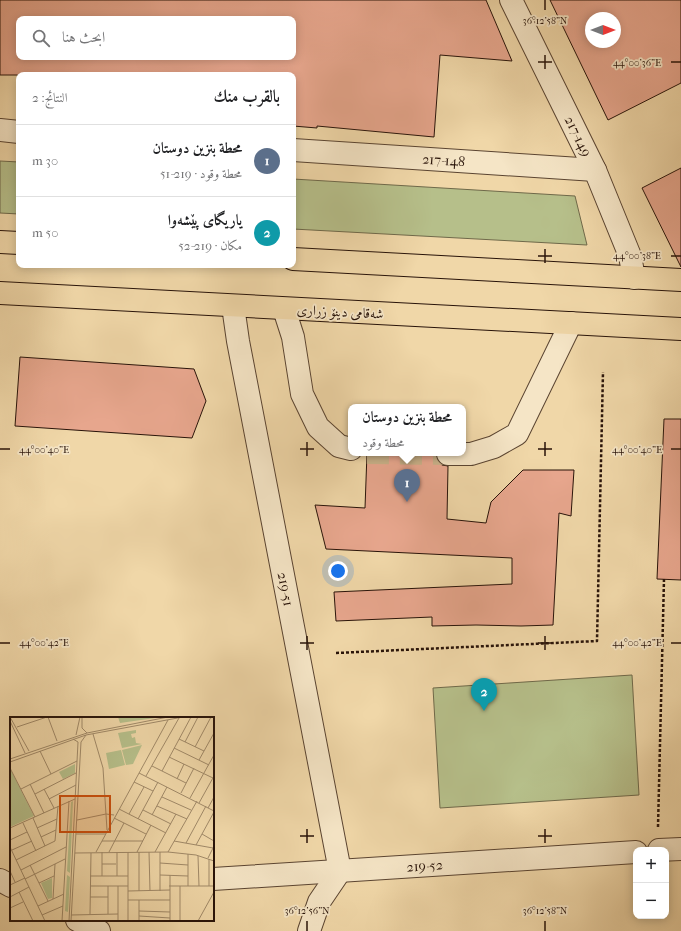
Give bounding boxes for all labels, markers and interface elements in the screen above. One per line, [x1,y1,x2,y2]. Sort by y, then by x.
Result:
north arrow [585,12,621,48]
text: 36°12'58"N [523,15,568,27]
search box [16,16,296,60]
icon: search [30,27,52,49]
text: ابحث هنا [62,28,105,46]
text: 44°00'36"E [613,57,661,69]
text: بالقرب منك [214,86,280,106]
text: النتائج: 2 [32,90,67,105]
street label: 217-149 [561,113,596,159]
text: محطة بنزين دوستان [153,139,242,157]
street label: 217-148 [422,150,466,170]
text: 30 m [32,153,58,168]
text: 1 [265,153,269,168]
text: محطة وقود · 219-51 [160,166,242,181]
text: یاریگای پێشەوا [168,211,242,229]
text: 50 m [32,225,58,240]
text: 2 [264,225,270,240]
text: مكان · 219-52 [178,238,242,253]
text: 44°00'38"E [613,250,661,262]
street label: شەقامی دینۆ زراری [296,301,384,323]
popup [348,404,466,456]
text: محطة بنزين دوستان [362,408,452,426]
text: محطة وقود [362,435,404,450]
text: 44°00'40"E [19,444,69,456]
text: 44°00'40"E [612,444,662,456]
pin: 1 [394,469,420,502]
your location [328,561,348,581]
street label: 219-51 [274,571,297,608]
text: 44°00'42"E [19,637,69,649]
text: 44°00'42"E [612,637,662,649]
pin: 2 [471,678,497,711]
inset map [10,717,214,921]
map controls [633,847,669,919]
button: + [633,847,669,883]
street label: 219-52 [406,856,443,875]
button: − [633,883,669,919]
text: 36°12'56"N [284,905,330,917]
text: 36°12'58"N [523,905,568,917]

